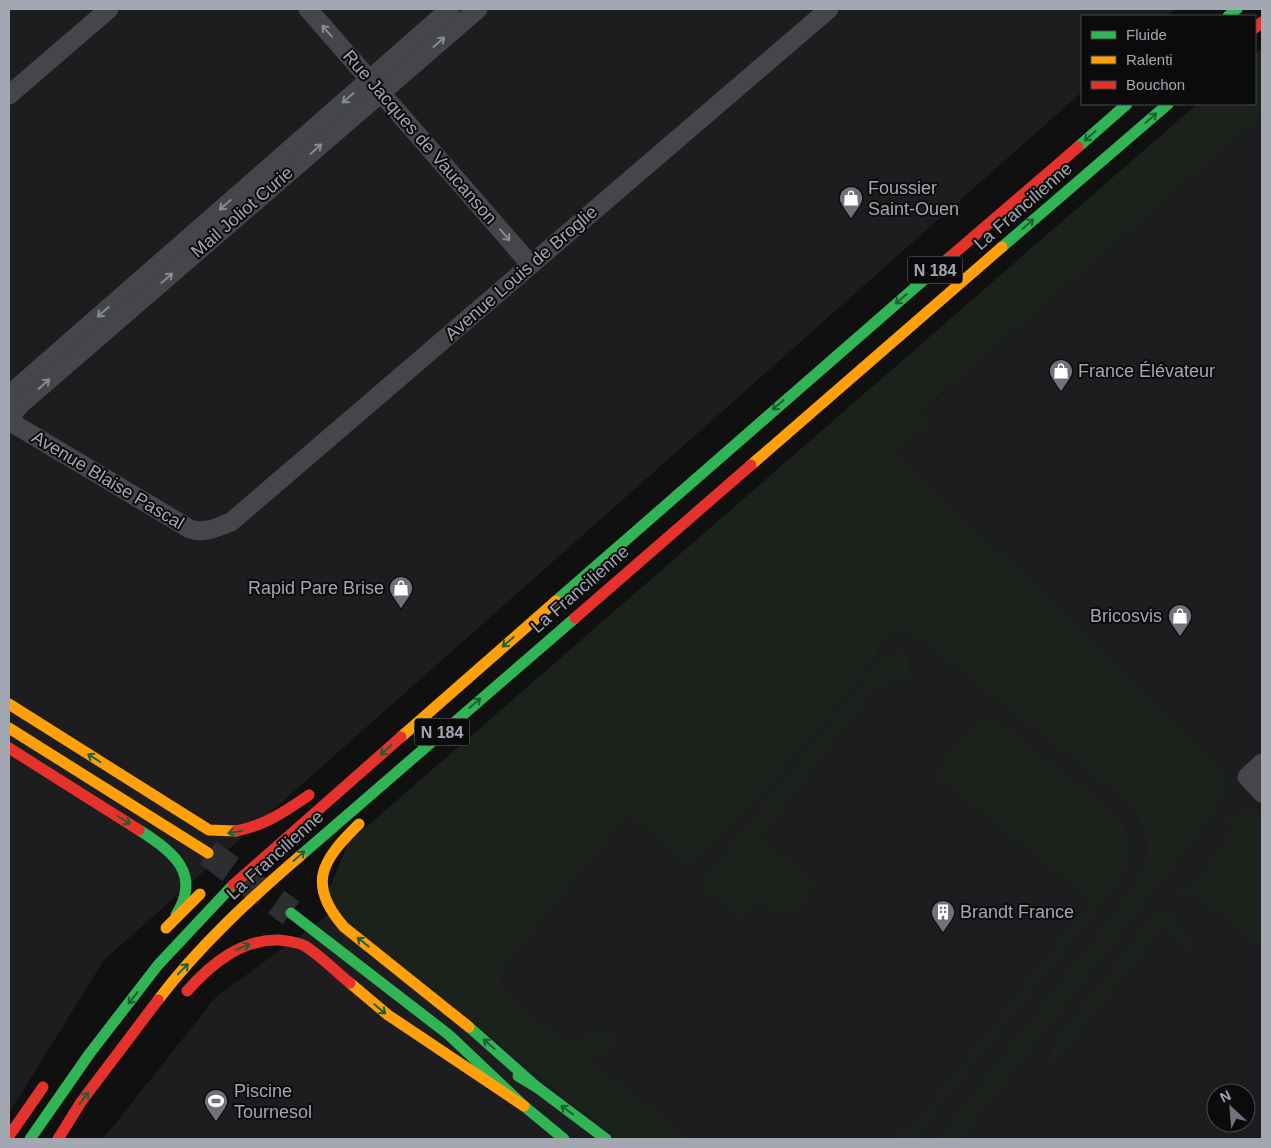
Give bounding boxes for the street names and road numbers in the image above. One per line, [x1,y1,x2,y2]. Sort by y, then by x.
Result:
street label: Rue Jacques de Vaucanson [339,46,501,228]
street label: La Francilienne [970,158,1076,254]
street label: Mail Joliot Curie [187,162,297,262]
street label: Avenue Louis de Broglie [441,202,601,344]
road number: N 184 [908,256,962,284]
street label: Avenue Blaise Pascal [28,427,188,533]
street label: La Francilienne [527,541,633,637]
road number: N 184 [414,719,470,746]
street label: La Francilienne [223,806,327,904]

